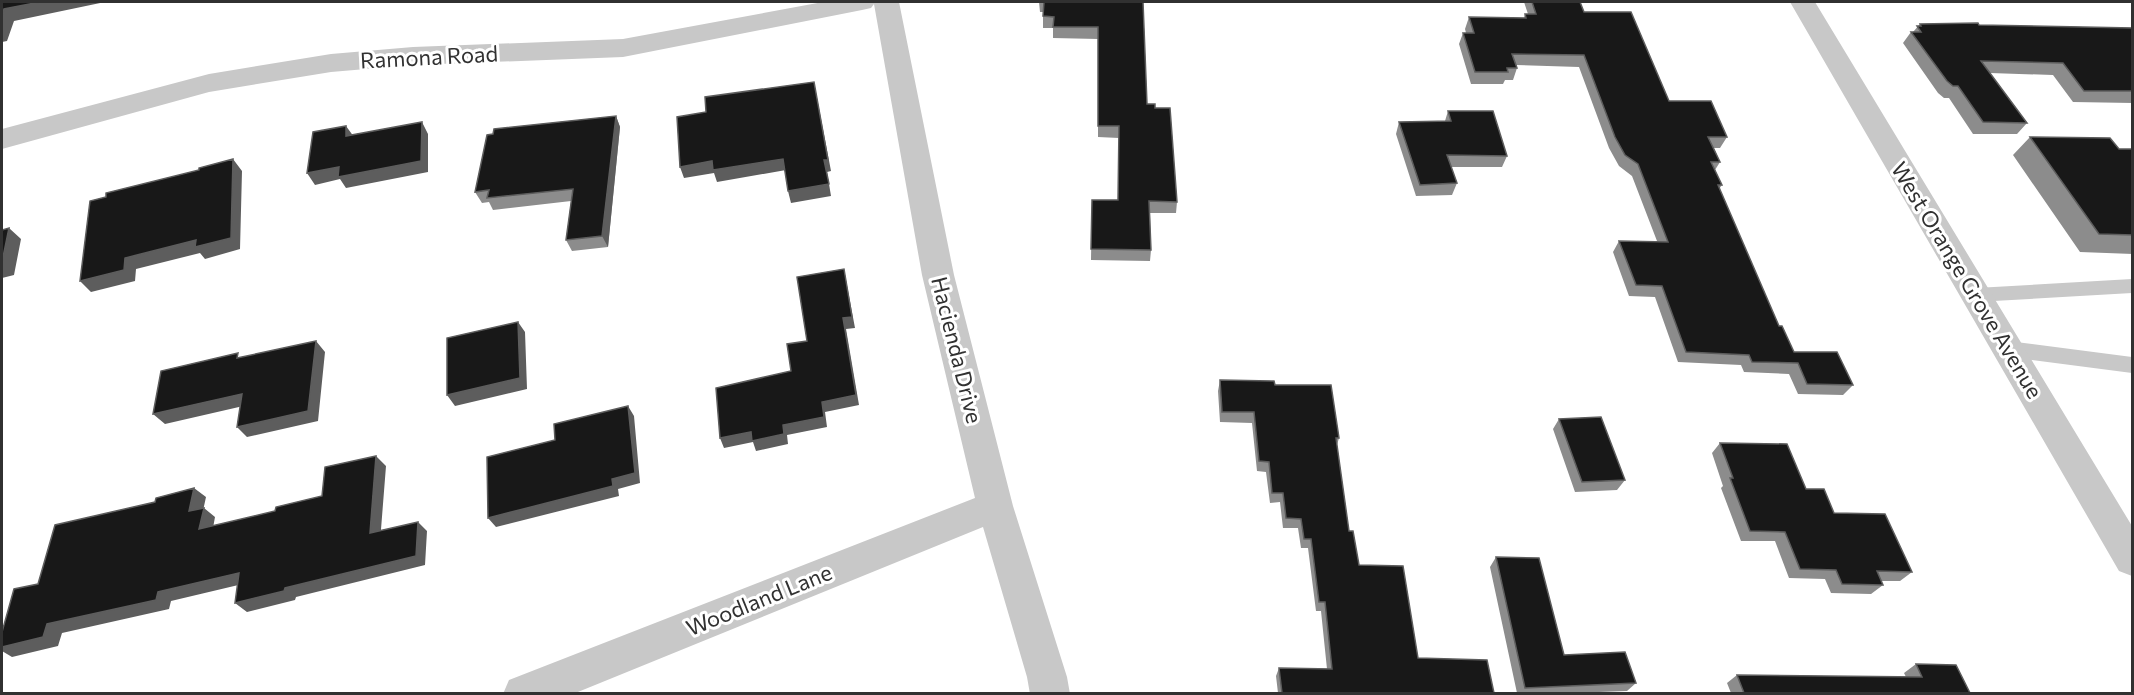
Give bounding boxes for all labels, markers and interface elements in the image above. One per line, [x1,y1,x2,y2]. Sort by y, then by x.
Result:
street label: Ramona Road [359,39,499,74]
street label: West Orange Grove Avenue [1886,157,2049,403]
street label: Hacienda Drive [926,274,989,426]
street label: Woodland Lane [682,558,836,641]

